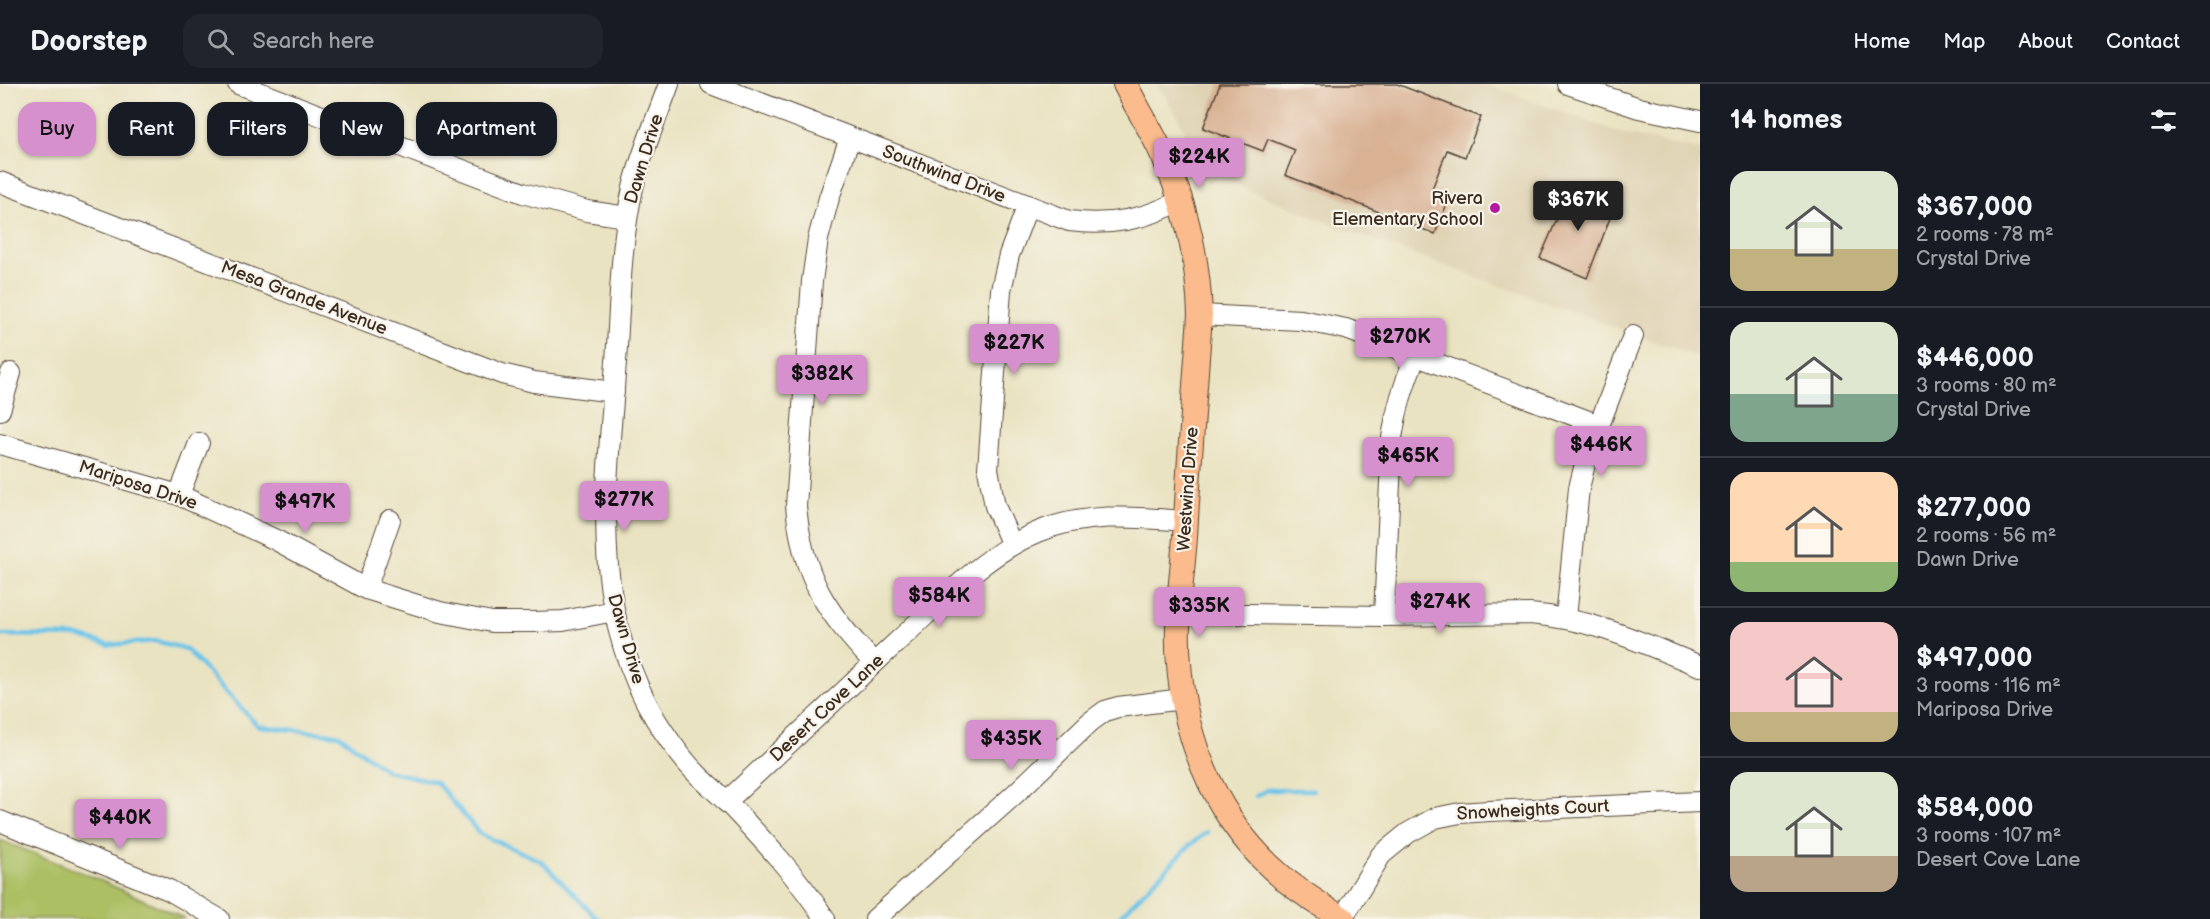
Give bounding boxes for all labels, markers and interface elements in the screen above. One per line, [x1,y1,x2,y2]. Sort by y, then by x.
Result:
search box [183,14,603,68]
text: Doorstep [30,25,147,58]
icon: search [204,25,237,58]
text: Search here [252,28,374,55]
text: Home [1853,29,1910,54]
text: Map [1943,29,1985,54]
text: About [2018,29,2073,54]
text: Contact [2106,29,2180,54]
chip: Buy [18,102,96,156]
chip: Rent [108,102,195,156]
chip: Filters [207,102,308,156]
chip: New [320,102,404,156]
chip: Apartment [416,102,557,156]
icon: filters [2147,104,2180,137]
text: 14 homes [1730,105,1842,136]
street label: Dawn Drive [620,111,668,206]
pin: $224K [1157,138,1241,189]
street label: Southwind Drive [879,141,1009,207]
text: $224K [1168,145,1230,169]
pin: $367K [1536,181,1620,232]
place label: Rivera Elementary School [1332,188,1483,230]
text: $367K [1547,188,1609,212]
text: $367,000 [1916,192,2033,223]
icon: home [1778,195,1850,267]
marker: Rivera Elementary School [1488,201,1502,215]
text: 2 rooms · 78 m² [1916,223,2054,247]
text: Crystal Drive [1916,247,2031,271]
street label: Mesa Grande Avenue [218,257,390,340]
pin: $270K [1358,318,1442,369]
pin: $227K [972,324,1056,375]
text: $270K [1369,325,1431,349]
text: $227K [983,331,1045,355]
text: $446,000 [1916,343,2034,374]
icon: home [1778,346,1850,418]
pin: $382K [780,355,864,406]
text: $382K [791,362,853,386]
text: 3 rooms · 80 m² [1916,374,2057,398]
text: Crystal Drive [1916,398,2031,422]
street label: Westwind Drive [1173,426,1203,552]
pin: $446K [1559,426,1643,477]
text: $446K [1570,433,1632,457]
pin: $465K [1366,437,1450,488]
text: $465K [1377,444,1439,468]
street label: Mariposa Drive [76,456,200,514]
pin: $277K [582,481,666,532]
pin: $497K [263,483,347,534]
text: $277K [594,488,654,512]
text: $497K [274,490,336,514]
text: $277,000 [1916,493,2031,524]
icon: home [1778,496,1850,568]
text: 2 rooms · 56 m² [1916,524,2056,548]
text: Dawn Drive [1916,548,2019,572]
pin: $584K [897,577,981,628]
pin: $274K [1398,583,1482,634]
text: $584K [908,584,970,608]
pin: $335K [1157,587,1241,638]
text: $274K [1409,590,1471,614]
street label: Dawn Drive [603,592,649,687]
text: $335K [1168,594,1230,618]
text: $497,000 [1916,643,2032,674]
icon: home [1778,646,1850,718]
street label: Desert Cove Lane [766,650,888,766]
text: 3 rooms · 116 m² [1916,674,2061,698]
text: Mariposa Drive [1916,698,2053,722]
pin: $435K [969,720,1053,771]
text: $435K [980,727,1042,751]
text: $584,000 [1916,793,2033,824]
street label: Snowheights Court [1456,795,1610,824]
icon: home [1778,796,1850,868]
pin: $440K [78,799,162,850]
text: $440K [89,806,151,830]
text: 3 rooms · 107 m² [1916,824,2061,848]
text: Desert Cove Lane [1916,848,2080,872]

